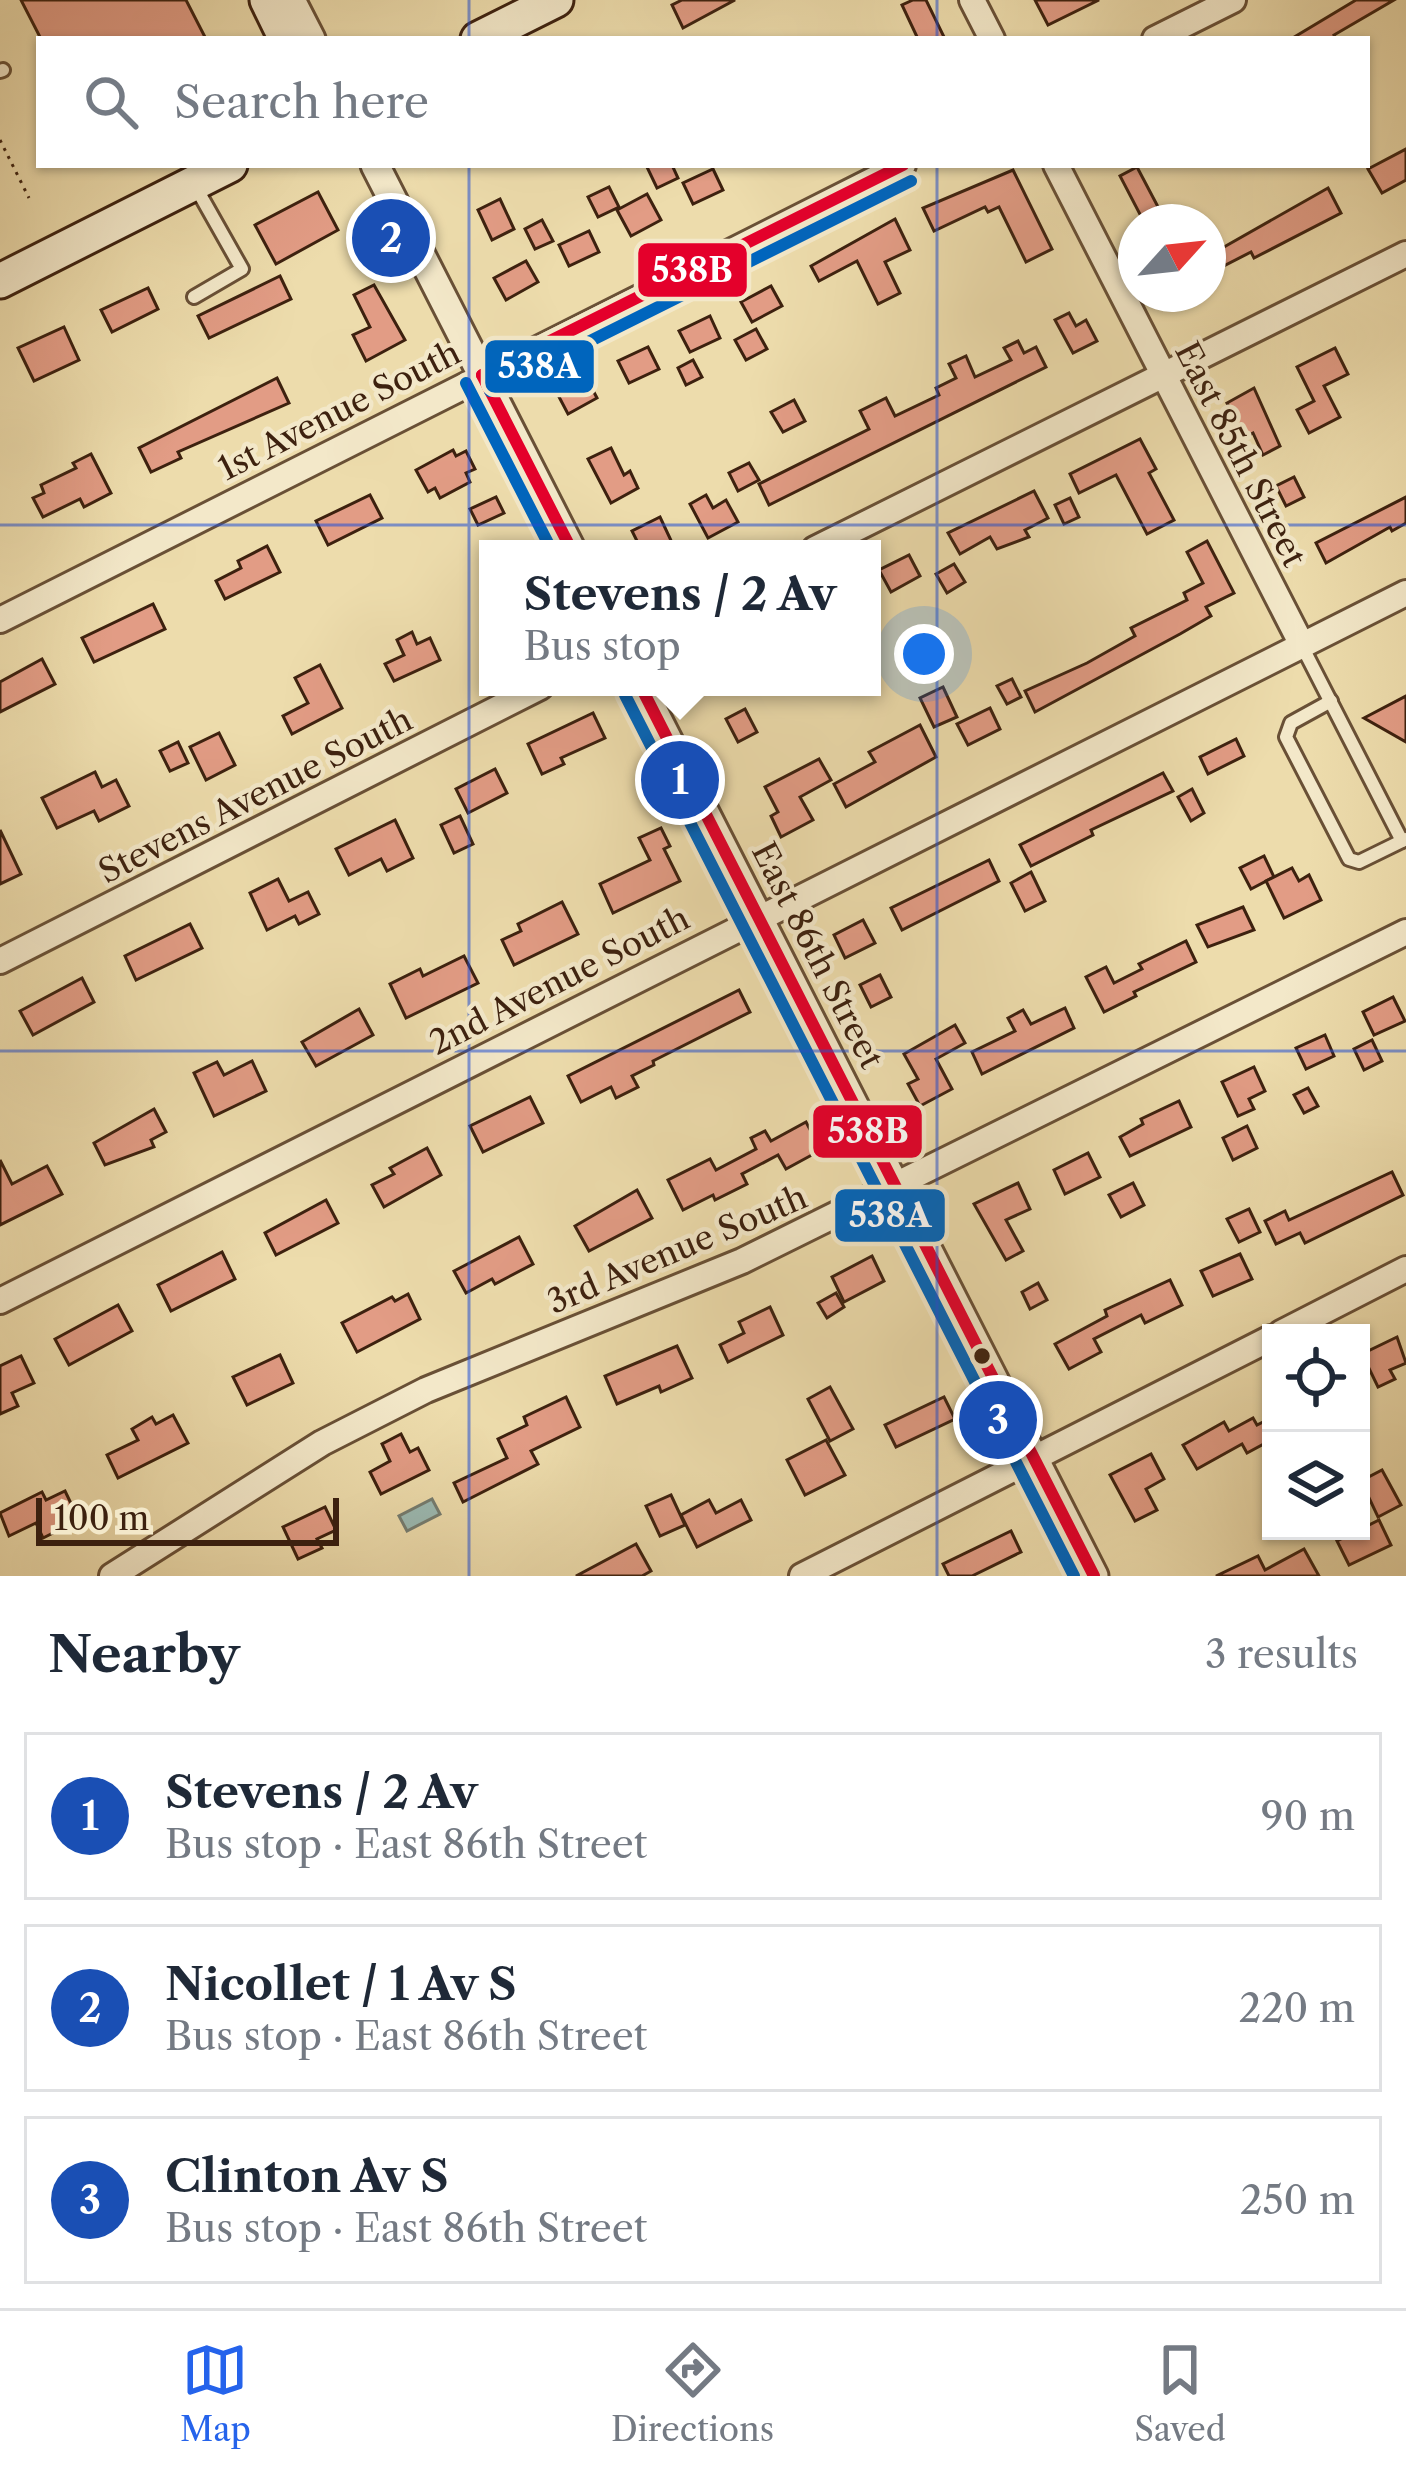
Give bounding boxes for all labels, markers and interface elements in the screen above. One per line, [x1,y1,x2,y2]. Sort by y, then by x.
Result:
search box [36,36,1370,168]
icon: search [78,69,144,135]
text: Search here [174,74,429,130]
pin: 2 [352,193,430,283]
north arrow [1118,204,1226,312]
line badge: 538B [636,241,749,299]
text: 538B [651,250,733,291]
street label: 1st Avenue South [211,332,467,489]
street label: East 85th Street [1166,335,1315,574]
line badge: 538A [483,338,596,395]
text: 538A [498,346,582,387]
popup [479,540,881,696]
text: Stevens / 2 Av [524,566,836,622]
text: Bus stop [524,622,681,670]
your location [894,624,954,684]
street label: Stevens Avenue South [92,699,419,892]
pin: 1 [641,735,719,825]
street label: East 86th Street [743,835,892,1075]
street label: 2nd Avenue South [423,897,696,1064]
line badge: 538B [811,1103,924,1160]
text: 538B [827,1111,909,1152]
street label: 3rd Avenue South [541,1176,813,1323]
line badge: 538A [833,1187,947,1244]
text: 538A [849,1195,933,1236]
map controls [1262,1324,1370,1540]
button: locate [1262,1324,1370,1432]
unlabelled marker [971,1345,993,1367]
pin: 3 [959,1375,1037,1465]
button: layers [1262,1432,1370,1540]
scale bar [36,1492,339,1545]
text: 100 m [54,1498,149,1539]
text: Nearby [48,1623,240,1685]
text: 3 results [1205,1630,1358,1678]
text: Stevens / 2 Av [165,1764,478,1820]
text: 1 [81,1792,99,1840]
text: 90 m [1261,1792,1355,1840]
text: Bus stop · East 86th Street [165,1820,647,1868]
text: Nicollet / 1 Av S [165,1956,517,2012]
text: 2 [78,1984,102,2032]
text: 220 m [1239,1984,1355,2032]
text: Bus stop · East 86th Street [165,2012,647,2060]
text: Clinton Av S [165,2148,449,2204]
text: 3 [79,2176,101,2224]
text: 250 m [1240,2176,1355,2224]
text: Bus stop · East 86th Street [165,2204,647,2252]
tab: Map [180,2337,251,2450]
tab: Directions [611,2337,774,2450]
tab: Saved [1134,2337,1226,2450]

